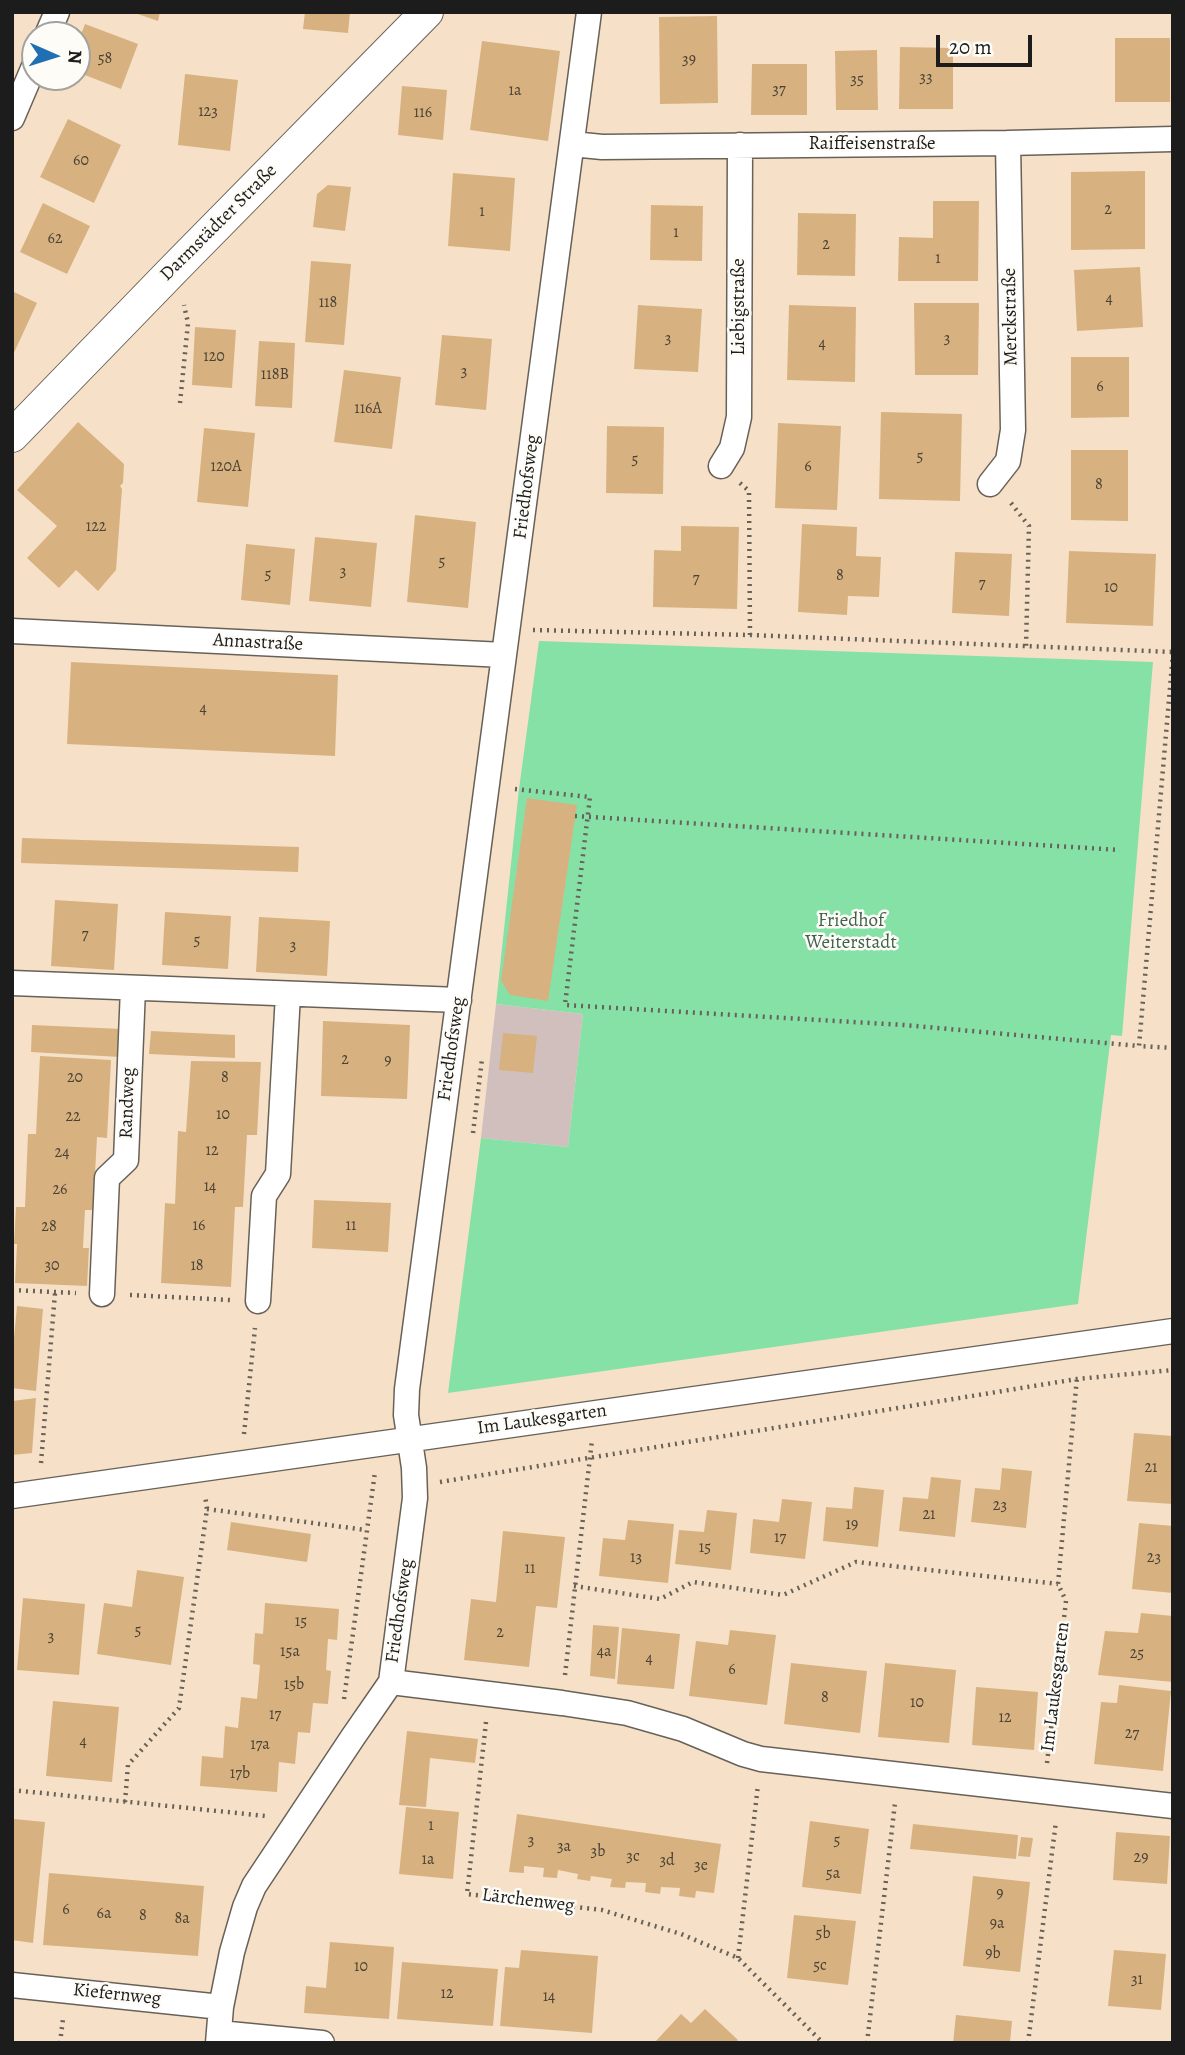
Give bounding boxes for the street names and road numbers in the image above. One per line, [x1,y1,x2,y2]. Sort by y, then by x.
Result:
street label: Raiffeisenstraße [808,133,936,155]
street label: Darmstädter Straße [156,160,282,286]
street label: Liebigstraße [728,258,750,356]
street label: Merckstraße [999,268,1023,366]
street label: Friedhofsweg [509,433,545,541]
street label: Annastraße [212,629,304,657]
street label: Friedhofsweg [433,995,471,1103]
street label: Randweg [115,1067,141,1139]
street label: Im Laukesgarten [476,1400,608,1440]
street label: Friedhofsweg [381,1557,419,1665]
street label: Im Laukesgarten [1037,1621,1075,1753]
street label: Lärchenweg [480,1884,576,1918]
street label: Kiefernweg [72,1979,162,2011]

